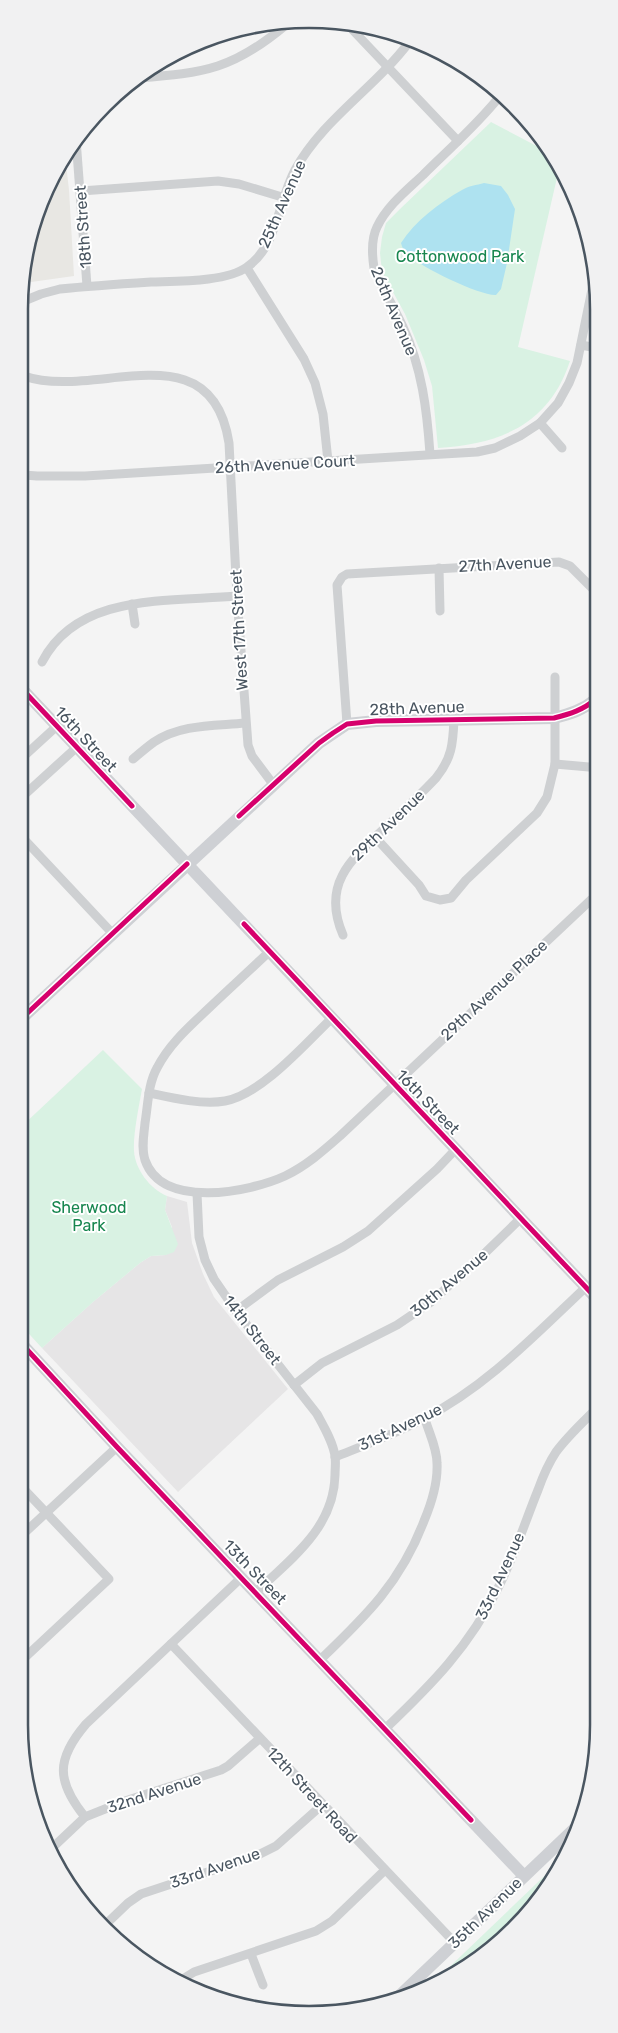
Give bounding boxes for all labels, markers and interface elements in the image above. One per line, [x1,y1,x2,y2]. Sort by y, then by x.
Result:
street label: 25th Avenue [254,157,310,251]
street label: 18th Street [71,185,95,269]
park label: Cottonwood Park [396,247,525,266]
street label: 26th Avenue [367,264,421,358]
street label: 26th Avenue Court [214,451,356,477]
street label: 27th Avenue [458,552,552,576]
street label: West 17th Street [226,569,252,691]
street label: 28th Avenue [369,697,465,719]
street label: 16th Street [51,702,121,776]
street label: 29th Avenue [347,785,429,865]
street label: 29th Avenue Place [437,936,551,1044]
street label: 16th Street [392,1066,464,1138]
park label: Sherwood Park [51,1198,127,1235]
street label: 30th Avenue [406,1245,492,1321]
street label: 14th Street [219,1291,285,1369]
street label: 31st Avenue [355,1399,445,1455]
street label: 33rd Avenue [471,1529,529,1623]
street label: 13th Street [219,1536,291,1608]
street label: 12th Street Road [263,1743,361,1847]
street label: 32nd Avenue [105,1769,203,1817]
street label: 33rd Avenue [167,1844,263,1892]
street label: 35th Avenue [444,1873,526,1953]

